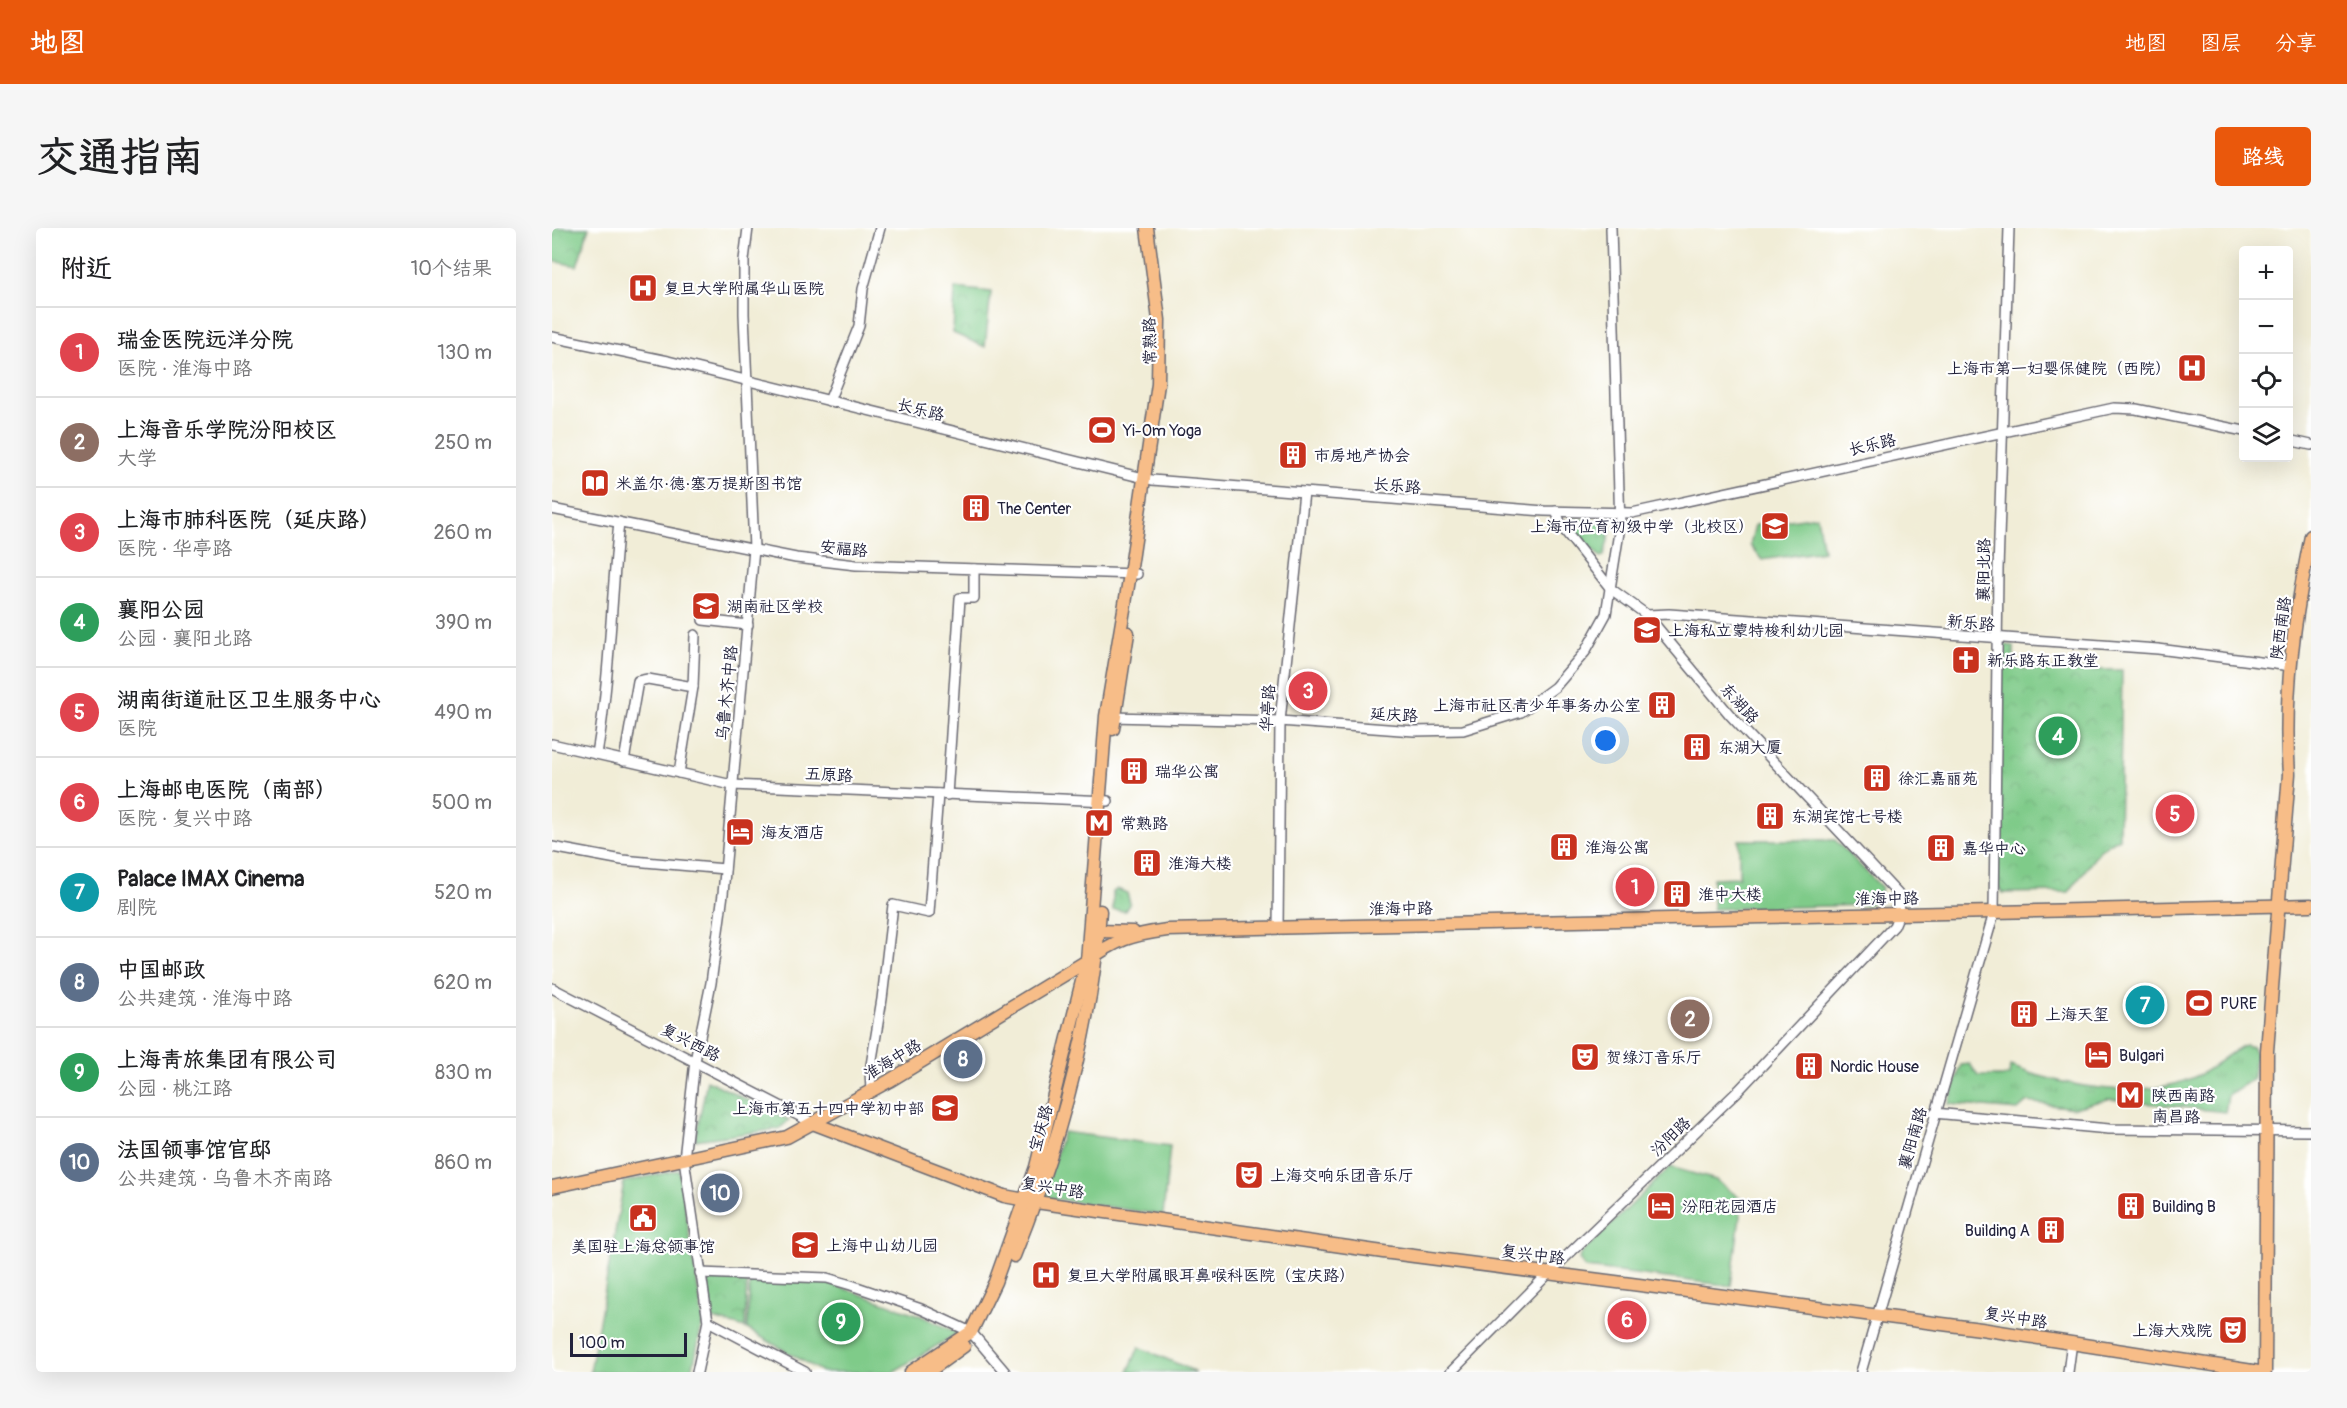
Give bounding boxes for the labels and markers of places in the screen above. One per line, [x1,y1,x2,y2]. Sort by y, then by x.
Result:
hospital icon: 复旦大学附属华山医院 [627,272,659,304]
place label: 复旦大学附属华山医院 [664,279,824,299]
hospital icon: 上海市第一妇婴保健院（西院） [2176,352,2208,384]
place label: 上海市第一妇婴保健院（西院） [1947,359,2171,379]
sports icon: Yi-Om Yoga [1086,414,1118,446]
place label: Yi-Om Yoga [1122,421,1201,441]
building icon: 市房地产协会 [1277,439,1309,471]
place label: 市房地产协会 [1314,446,1410,466]
library icon: 米盖尔·德·塞万提斯图书馆 [579,467,611,499]
place label: 米盖尔·德·塞万提斯图书馆 [616,474,802,494]
building icon: The Center [960,492,992,524]
place label: The Center [997,499,1071,519]
school or university icon: 上海市位育初级中学（北校区） [1759,510,1791,542]
place label: 上海市位育初级中学（北校区） [1530,517,1754,537]
school or university icon: 湖南社区学校 [690,590,722,622]
place label: 湖南社区学校 [727,597,823,617]
school or university icon: 上海私立蒙特梭利幼儿园 [1631,614,1663,646]
place label: 上海私立蒙特梭利幼儿园 [1668,621,1844,641]
church icon: 新乐路东正教堂 [1950,644,1982,676]
place label: 新乐路东正教堂 [1987,651,2099,671]
pin: 3 [1288,668,1328,714]
building icon: 上海市社区青少年事务办公室 [1646,689,1678,721]
place label: 上海市社区青少年事务办公室 [1433,696,1641,716]
pin: 4 [2038,714,2078,758]
building icon: 东湖大厦 [1681,731,1713,763]
place label: 东湖大厦 [1718,738,1782,758]
building icon: 瑞华公寓 [1118,755,1150,787]
place label: 瑞华公寓 [1155,762,1219,782]
building icon: 徐汇嘉丽苑 [1861,762,1893,794]
place label: 徐汇嘉丽苑 [1898,769,1978,789]
pin: 5 [2156,792,2194,836]
building icon: 东湖宾馆七号楼 [1754,800,1786,832]
metro station icon: 常熟路 [1083,807,1115,839]
place label: 东湖宾馆七号楼 [1791,807,1903,827]
place label: 常熟路 [1120,814,1168,834]
hotel icon: 海友酒店 [724,816,756,848]
place label: 海友酒店 [761,823,825,843]
building icon: 淮海公寓 [1548,831,1580,863]
building icon: 嘉华中心 [1925,832,1957,864]
place label: 淮海公寓 [1585,838,1649,858]
place label: 嘉华中心 [1962,839,2026,859]
building icon: 淮海大楼 [1131,847,1163,879]
place label: 淮海大楼 [1168,854,1232,874]
pin: 1 [1616,864,1654,910]
building icon: 淮中大楼 [1661,878,1693,910]
place label: 淮中大楼 [1698,885,1762,905]
pin: 7 [2126,982,2164,1028]
sports icon: PURE [2183,987,2215,1019]
place label: PURE [2220,994,2257,1014]
pin: 2 [1670,996,1710,1042]
building icon: 上海天玺 [2008,998,2040,1030]
place label: 上海天玺 [2045,1005,2109,1025]
pin: 8 [944,1036,982,1082]
hotel icon: Bulgari [2082,1039,2114,1071]
theatre icon: 贺绿汀音乐厅 [1569,1041,1601,1073]
place label: Bulgari [2119,1046,2164,1066]
place label: 贺绿汀音乐厅 [1606,1048,1702,1068]
building icon: Nordic House [1793,1050,1825,1082]
place label: Nordic House [1830,1057,1919,1077]
metro station icon: 陕西南路 [2114,1079,2146,1111]
place label: 陕西南路 [2151,1086,2215,1106]
school or university icon: 上海市第五十四中学初中部 [929,1092,961,1124]
place label: 上海市第五十四中学初中部 [732,1099,924,1119]
theatre icon: 上海交响乐团音乐厅 [1233,1159,1265,1191]
place label: 上海交响乐团音乐厅 [1270,1166,1414,1186]
pin: 10 [700,1170,740,1216]
hotel icon: 汾阳花园酒店 [1645,1190,1677,1222]
building icon: Building B [2115,1190,2147,1222]
place label: 汾阳花园酒店 [1682,1197,1778,1217]
place label: Building B [2152,1197,2216,1217]
public building icon: 美国驻上海总领事馆 [627,1202,659,1234]
building icon: Building A [2035,1214,2067,1246]
place label: Building A [1965,1221,2030,1241]
school or university icon: 上海中山幼儿园 [789,1229,821,1261]
place label: 上海中山幼儿园 [826,1236,938,1256]
place label: 美国驻上海总领事馆 [571,1237,715,1257]
hospital icon: 复旦大学附属眼耳鼻喉科医院（宝庆路） [1030,1259,1062,1291]
place label: 复旦大学附属眼耳鼻喉科医院（宝庆路） [1067,1266,1355,1286]
pin: 6 [1608,1298,1646,1342]
pin: 9 [822,1300,860,1344]
theatre icon: 上海大戏院 [2217,1314,2249,1346]
place label: 上海大戏院 [2132,1321,2212,1341]

